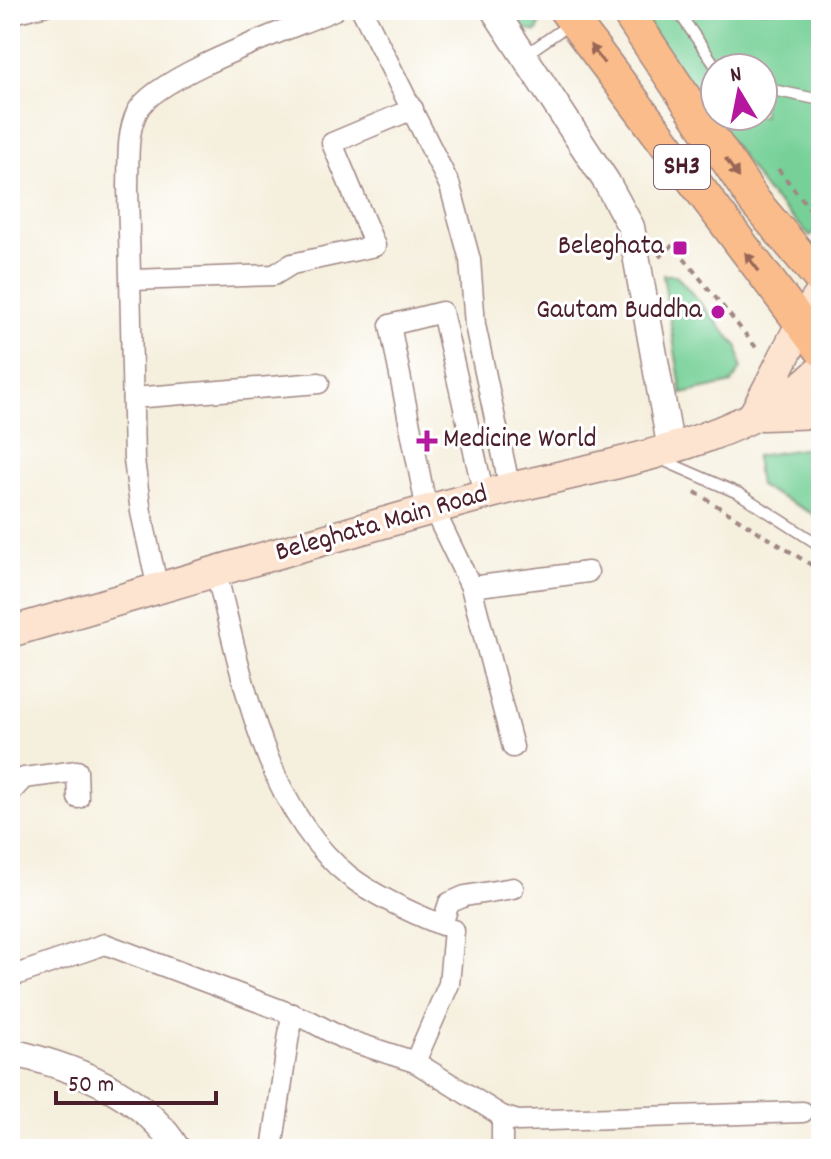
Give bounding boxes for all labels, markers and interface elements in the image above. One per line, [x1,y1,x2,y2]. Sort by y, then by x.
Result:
one-way arrow [589,43,605,64]
north arrow [699,52,779,132]
text: N [728,60,744,92]
road number: SH3 [654,145,710,189]
one-way arrow [724,157,739,178]
place label: Beleghata [558,228,665,268]
marker: Beleghata [671,239,689,257]
one-way arrow [744,251,760,273]
place label: Gautam Buddha [536,292,703,332]
marker: Gautam Buddha [709,303,727,321]
place label: Medicine World [443,421,597,461]
marker: Medicine World [418,432,436,450]
street label: Beleghata Main Road [271,476,493,574]
scale bar [56,1055,216,1105]
text: 50 m [68,1069,114,1103]

